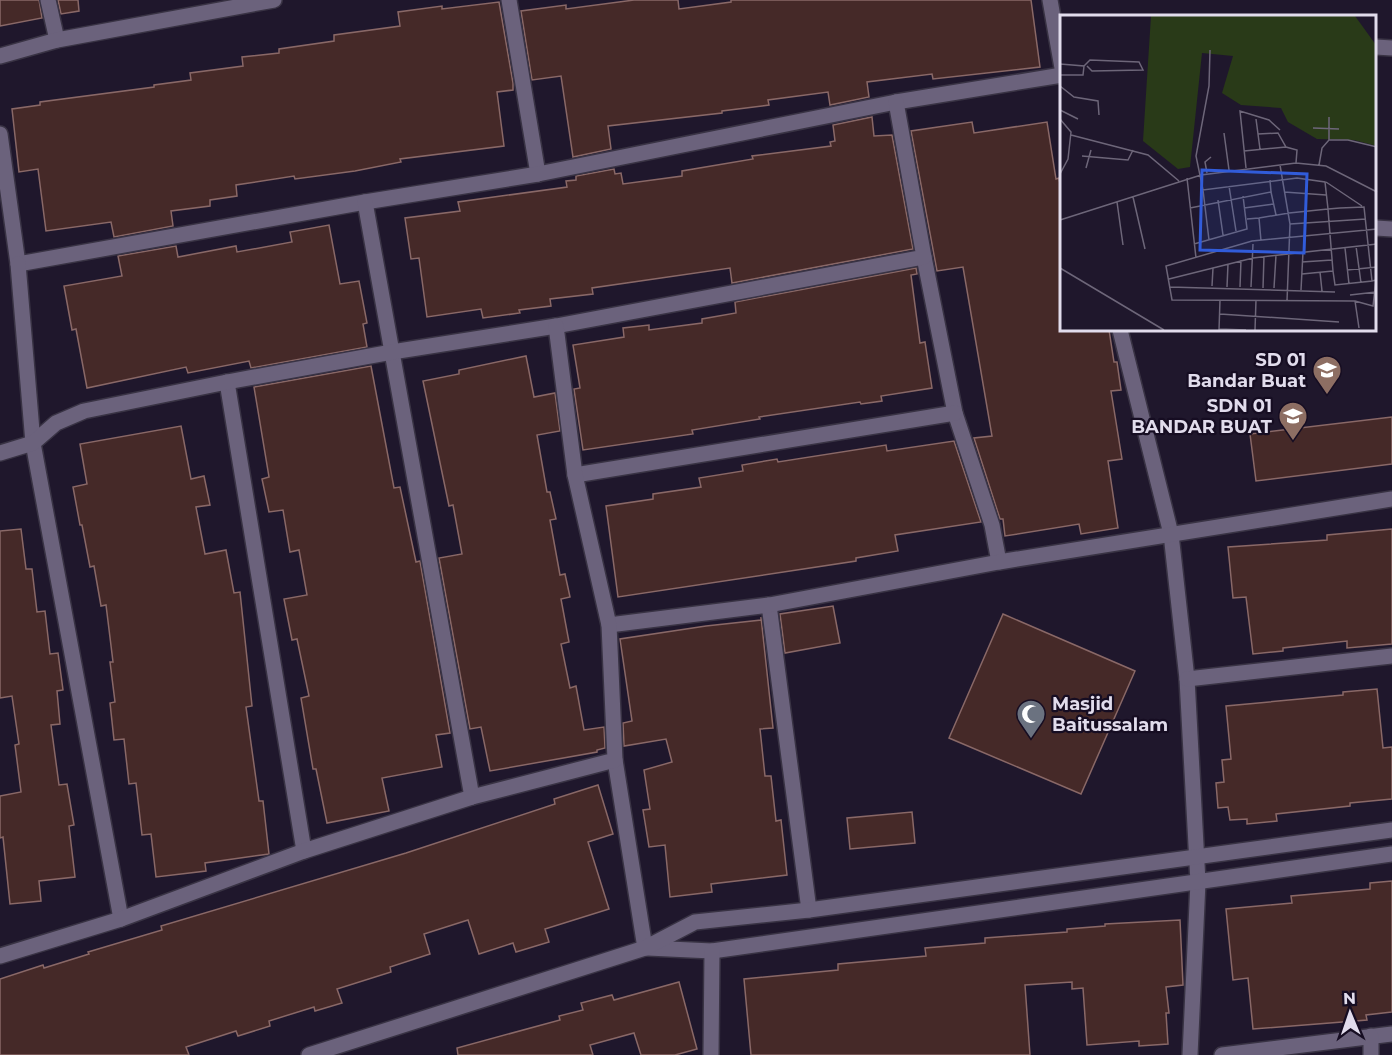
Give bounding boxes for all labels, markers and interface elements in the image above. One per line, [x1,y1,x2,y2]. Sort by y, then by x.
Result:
inset map [1060,15,1377,332]
place label: SD 01 Bandar Buat [1187,349,1306,392]
school or university icon: SD 01 Bandar Buat [1311,354,1343,396]
place label: SDN 01 BANDAR BUAT [1131,395,1273,438]
school or university icon: SDN 01 BANDAR BUAT [1277,400,1309,442]
place label: Masjid Baitussalam [1052,693,1168,736]
mosque icon: Masjid Baitussalam [1015,698,1047,740]
north arrow [1320,983,1380,1043]
text: N [1343,989,1356,1008]

